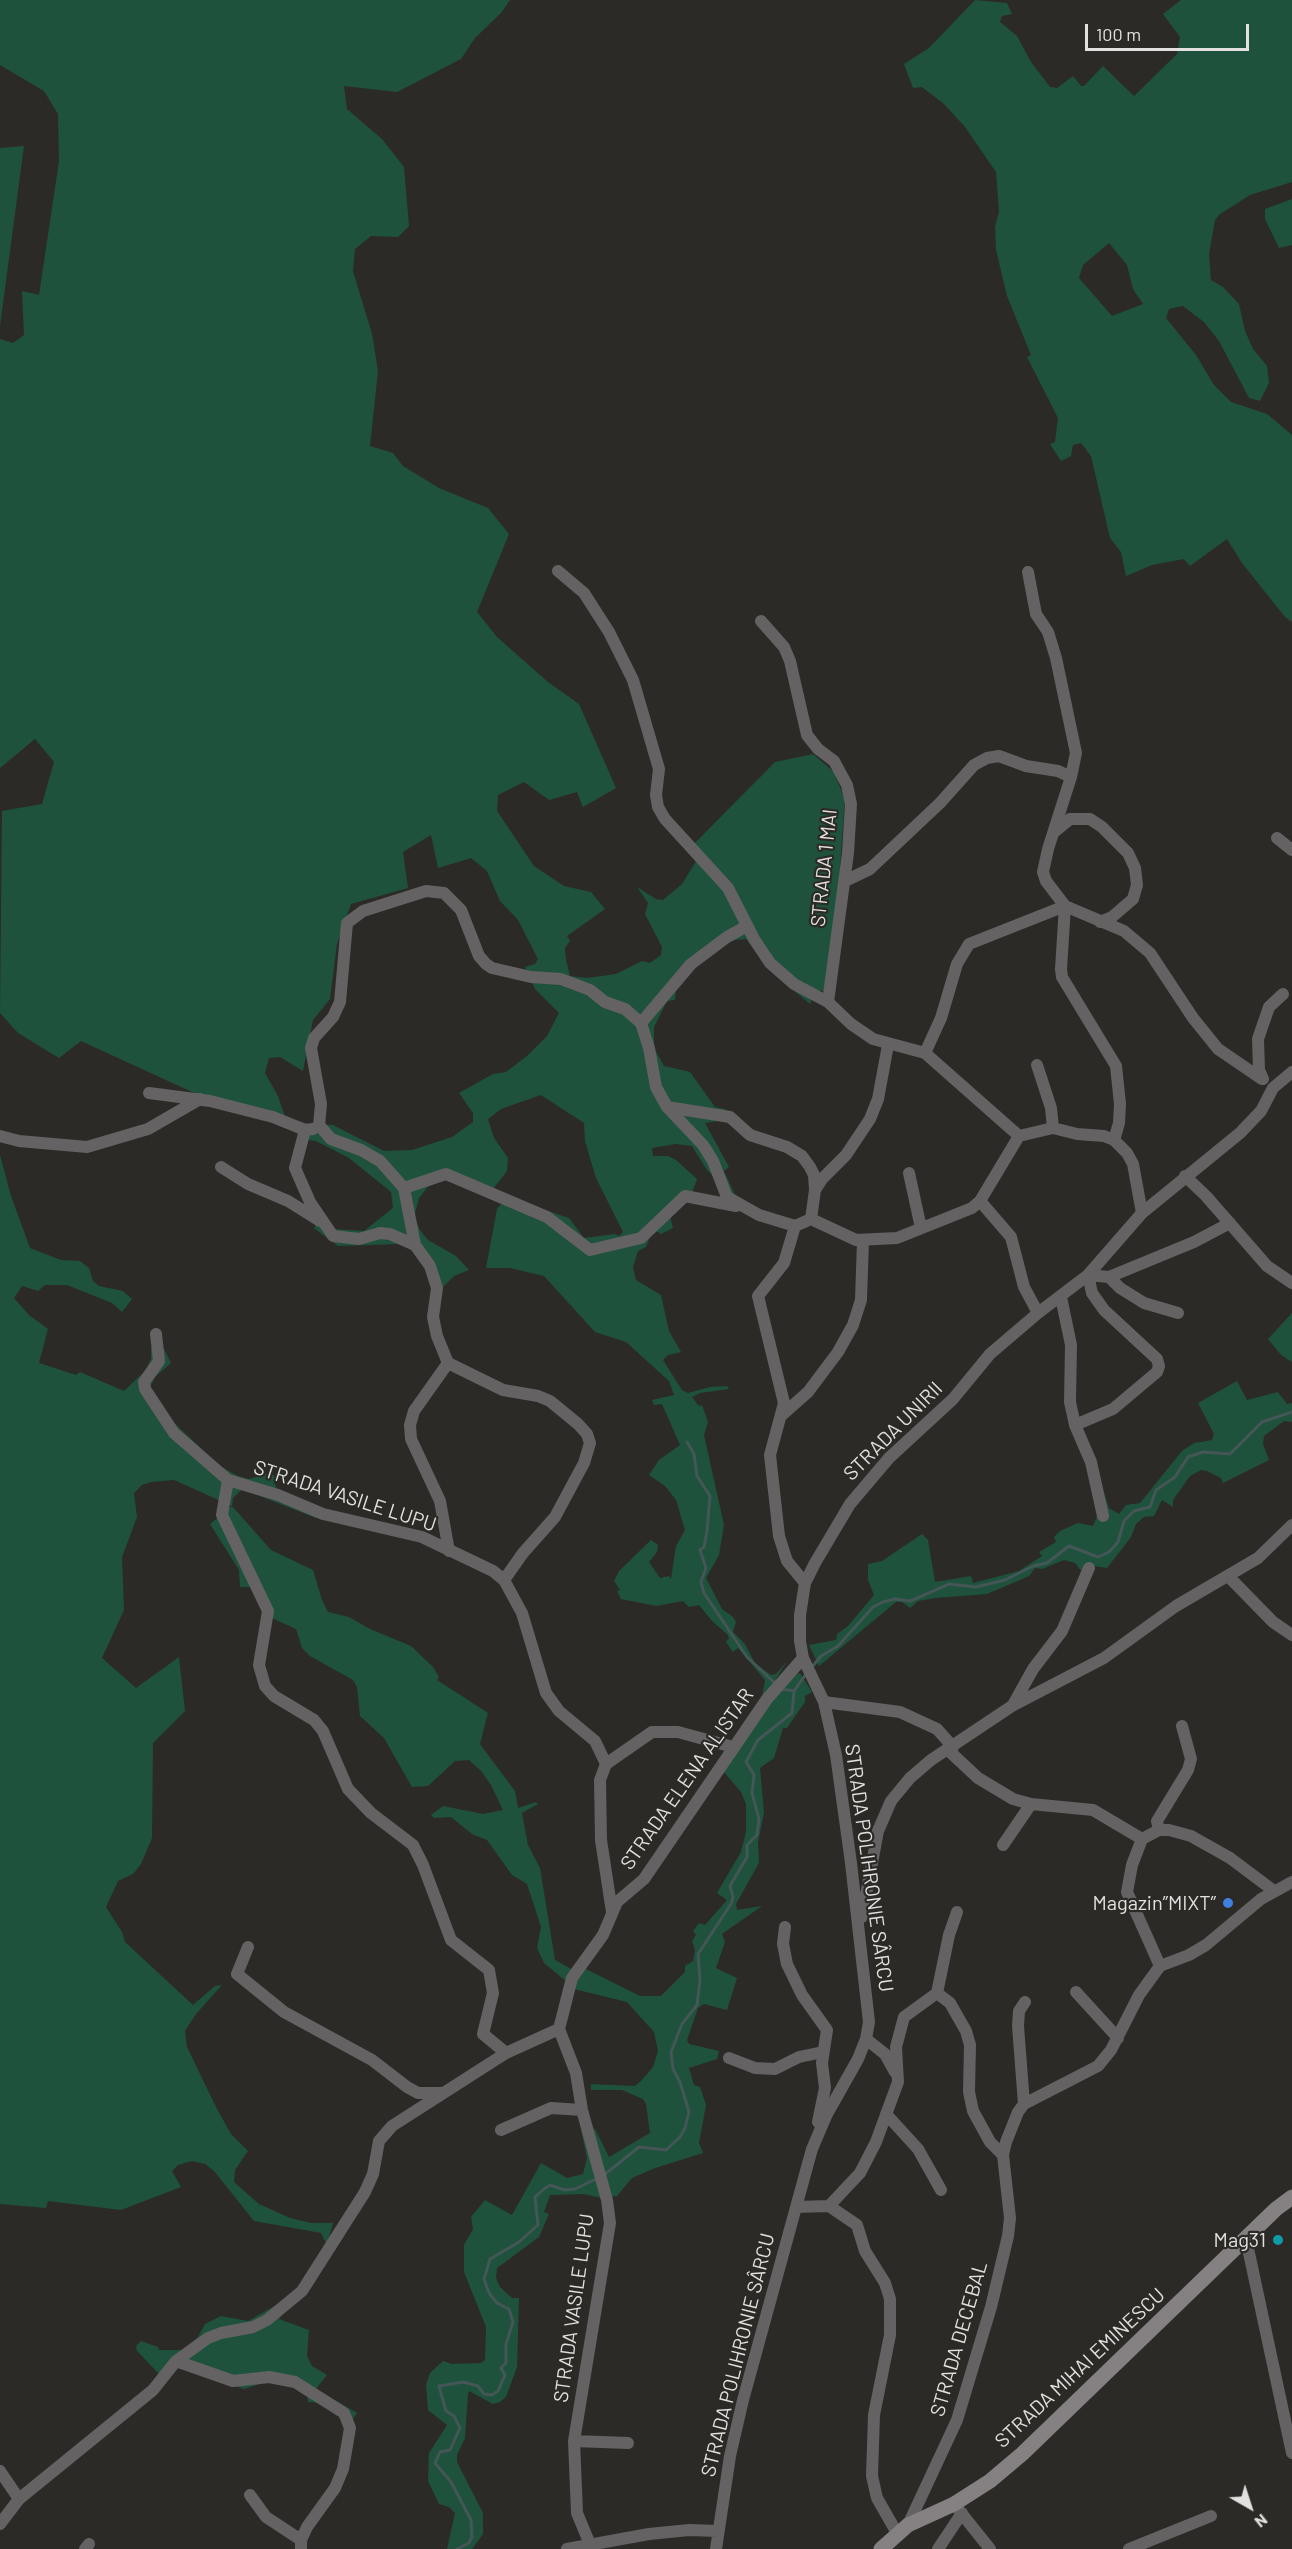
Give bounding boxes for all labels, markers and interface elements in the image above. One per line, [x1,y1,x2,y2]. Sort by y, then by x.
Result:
scale bar [1088,12,1252,50]
text: 100 m [1096,23,1141,45]
street label: STRADA 1 MAI [806,808,842,928]
street label: STRADA UNIRII [839,1377,947,1485]
street label: STRADA VASILE LUPU [251,1455,439,1537]
street label: STRADA ELENA ALISTAR [615,1684,759,1874]
street label: STRADA POLIHRONIE SÂRCU [840,1742,898,1994]
place label: Magazin”MIXT” [1092,1891,1216,1915]
marker: Magazin”MIXT” [1221,1896,1235,1910]
street label: STRADA VASILE LUPU [549,2212,599,2404]
place label: Mag31 [1214,2228,1266,2252]
street label: STRADA POLIHRONIE SÂRCU [696,2231,780,2479]
marker: Mag31 [1271,2233,1285,2247]
street label: STRADA DECEBAL [925,2259,993,2419]
street label: STRADA MIHAI EMINESCU [990,2283,1170,2453]
north arrow [1220,2477,1280,2537]
text: N [1252,2511,1272,2532]

